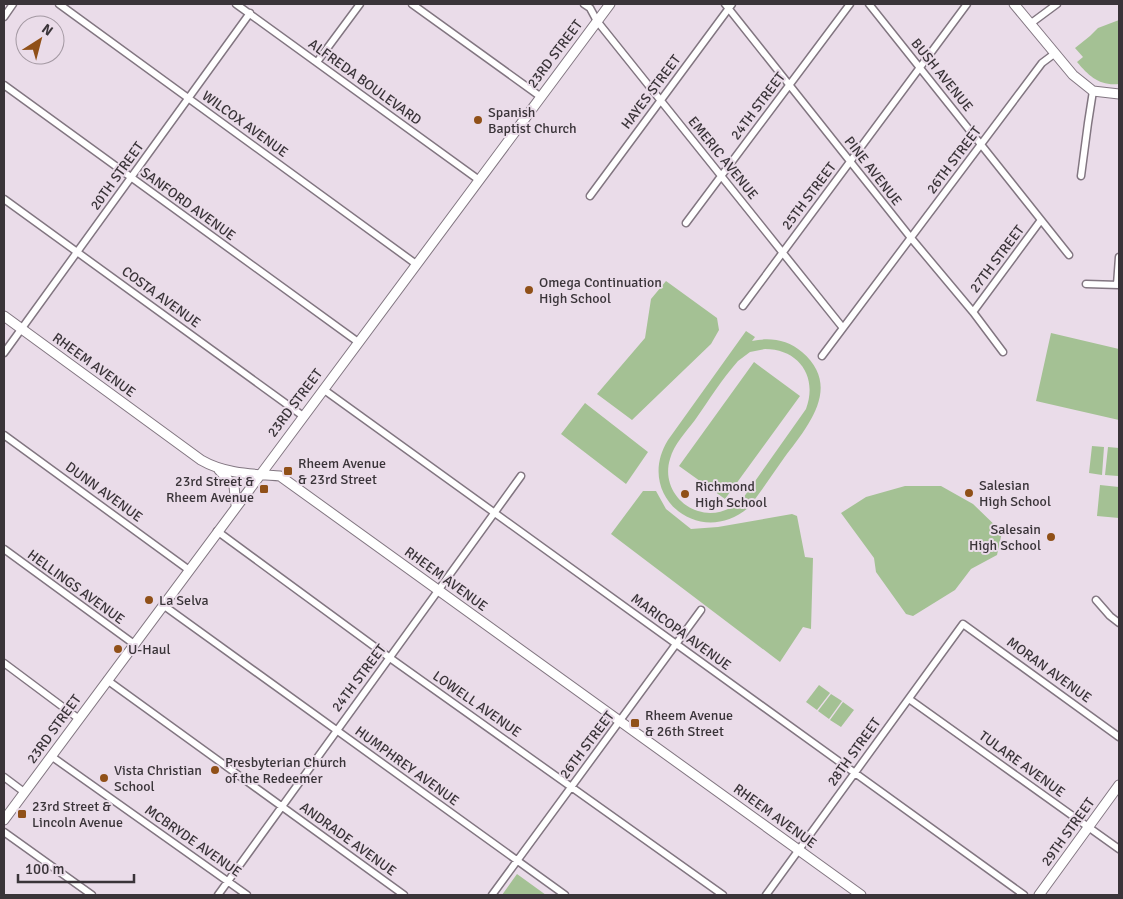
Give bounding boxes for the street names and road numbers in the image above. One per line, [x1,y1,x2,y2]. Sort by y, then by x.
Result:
street label: 23RD STREET [524,16,586,92]
street label: ALFREDA BOULEVARD [305,35,425,129]
street label: BUSH AVENUE [907,35,977,115]
street label: HAYES STREET [618,51,684,132]
street label: 24TH STREET [727,69,789,143]
street label: WILCOX AVENUE [199,87,291,161]
street label: EMERIC AVENUE [684,113,762,203]
street label: 26TH STREET [923,123,985,197]
street label: PINE AVENUE [841,133,905,209]
street label: 20TH STREET [87,139,147,213]
street label: 25TH STREET [778,159,840,233]
street label: SANFORD AVENUE [137,164,239,244]
street label: 27TH STREET [966,222,1028,296]
street label: COSTA AVENUE [118,263,204,331]
street label: RHEEM AVENUE [49,329,139,401]
street label: 23RD STREET [264,365,326,441]
street label: DUNN AVENUE [62,458,146,526]
street label: RHEEM AVENUE [401,543,491,615]
street label: HELLINGS AVENUE [24,546,128,628]
street label: MARICOPA AVENUE [628,590,734,674]
street label: MORAN AVENUE [1003,634,1095,707]
street label: 24TH STREET [328,641,390,715]
street label: LOWELL AVENUE [430,667,525,741]
street label: 23RD STREET [23,691,85,767]
street label: 26TH STREET [556,708,618,782]
street label: 28TH STREET [824,715,884,789]
street label: HUMPHREY AVENUE [352,723,462,810]
street label: TULARE AVENUE [976,727,1068,801]
street label: RHEEM AVENUE [730,780,820,852]
street label: 29TH STREET [1038,795,1098,869]
street label: ANDRADE AVENUE [297,798,399,880]
street label: MCBRYDE AVENUE [141,801,245,881]

